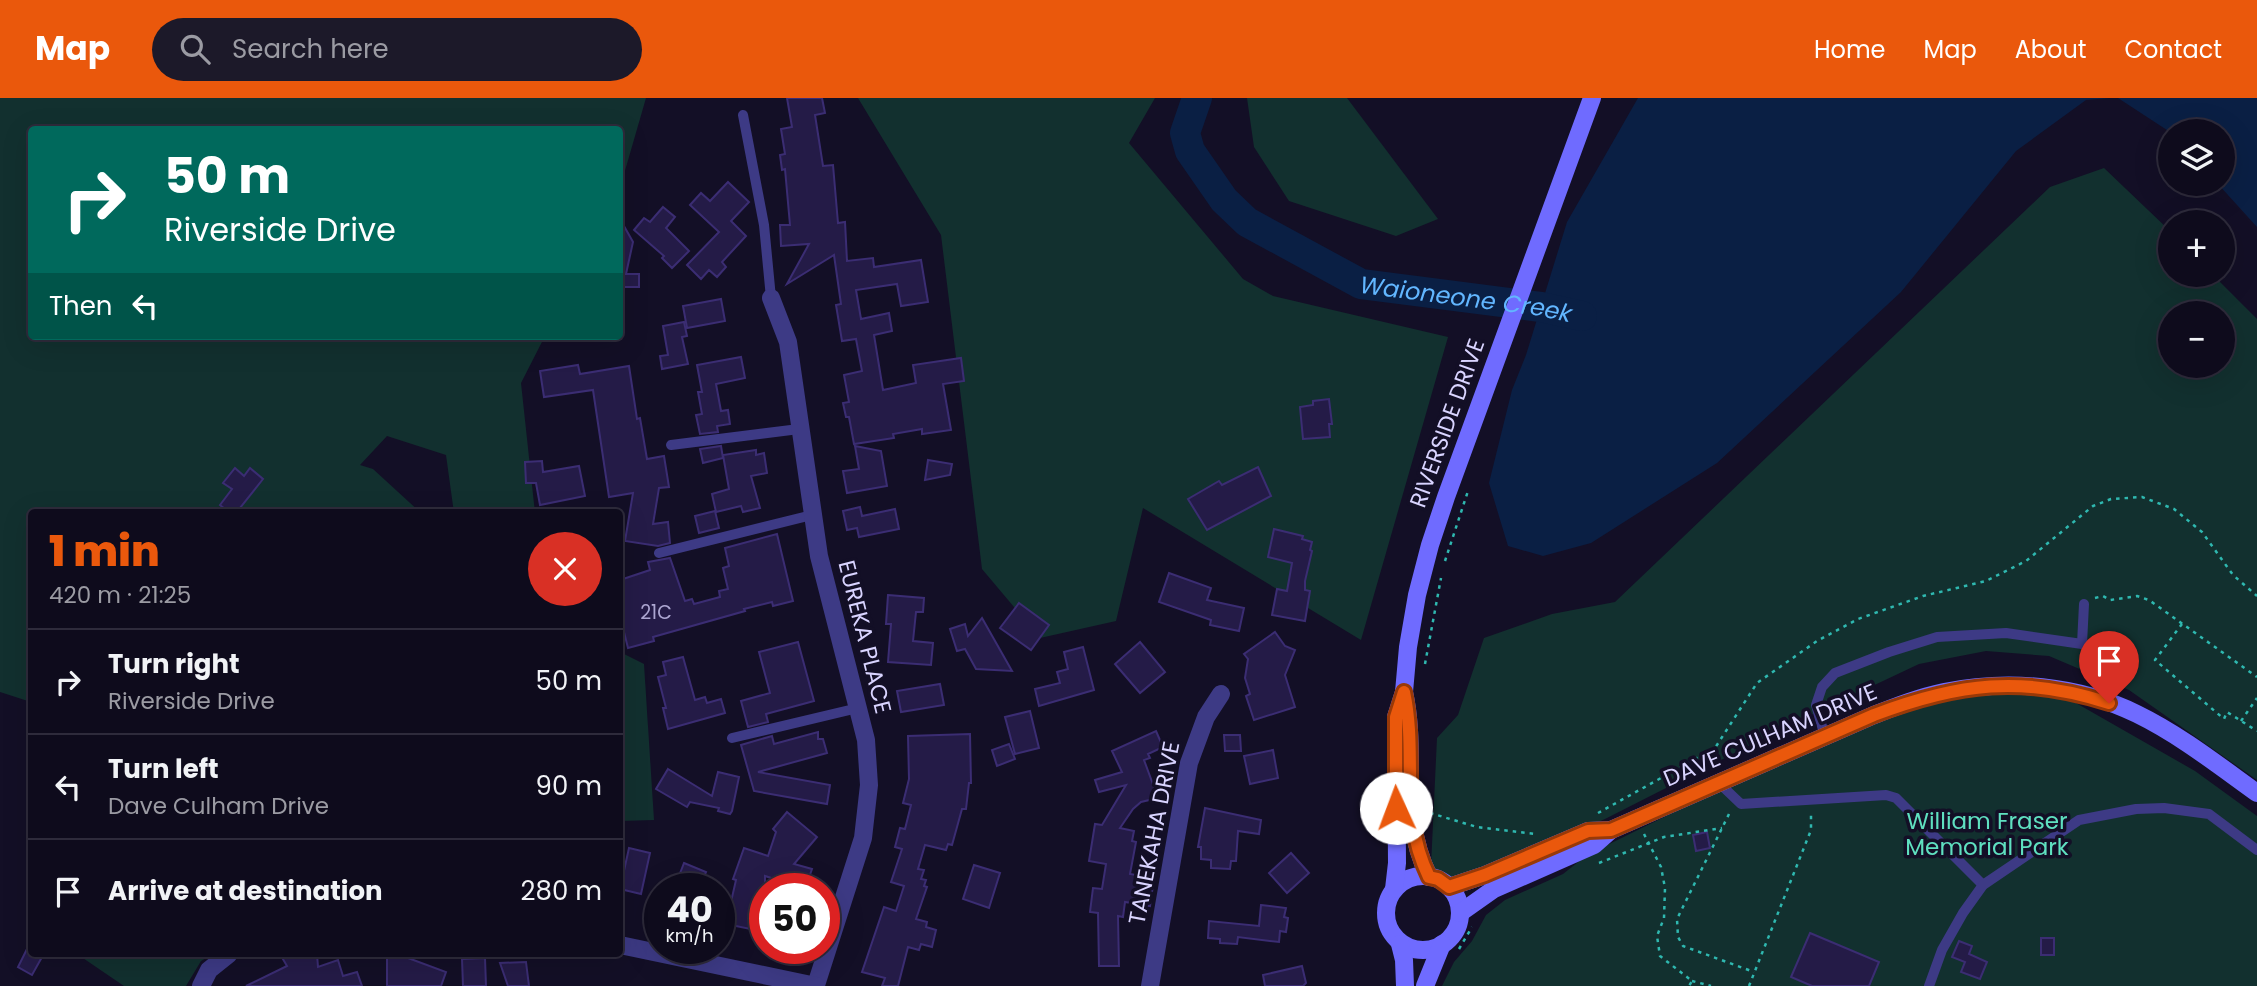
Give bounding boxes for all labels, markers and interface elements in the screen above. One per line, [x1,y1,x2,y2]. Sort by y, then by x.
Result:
search box [152,18,642,81]
text: Map [35,25,110,72]
icon: search [176,30,214,68]
text: Search here [232,31,389,67]
text: Home [1814,33,1886,66]
text: Map [1924,33,1977,66]
text: About [2015,33,2086,66]
text: Contact [2124,33,2222,66]
map controls [2158,119,2235,378]
button: layers [2158,119,2235,196]
text: 50 m [164,142,290,210]
icon: right [49,154,140,245]
text: Riverside Drive [164,207,396,252]
button: + [2158,210,2235,287]
water label: Waioneone Creek [1358,268,1577,330]
icon: left [126,287,164,325]
text: Then [49,288,112,324]
button: − [2158,301,2235,378]
street label: RIVERSIDE DRIVE [1402,334,1492,512]
text: 1 min [49,522,160,581]
button: close [528,532,602,606]
street label: EUREKA PLACE [831,557,899,717]
text: 420 m · 21:25 [49,579,191,611]
house number: 21C [640,599,672,626]
pin [2079,631,2139,703]
icon: arrive [2090,642,2128,680]
text: Turn right [108,646,240,682]
icon: right [49,663,87,701]
text: 50 m [536,663,602,699]
street label: DAVE CULHAM DRIVE [1658,676,1882,794]
text: Riverside Drive [108,685,275,717]
street label: TANEKAHA DRIVE [1121,739,1187,927]
text: Turn left [108,751,219,787]
icon: left [49,768,87,806]
text: 90 m [536,768,602,804]
position arrow [1359,771,1433,845]
text: Dave Culham Drive [108,790,329,822]
park label: William Fraser Memorial Park [1905,805,2069,863]
icon: arrive [49,873,87,911]
text: Arrive at destination [108,873,383,909]
text: 280 m [521,873,602,909]
speed limit sign: 50 [749,873,840,964]
text: 40 [666,885,713,934]
text: km/h [666,923,713,948]

